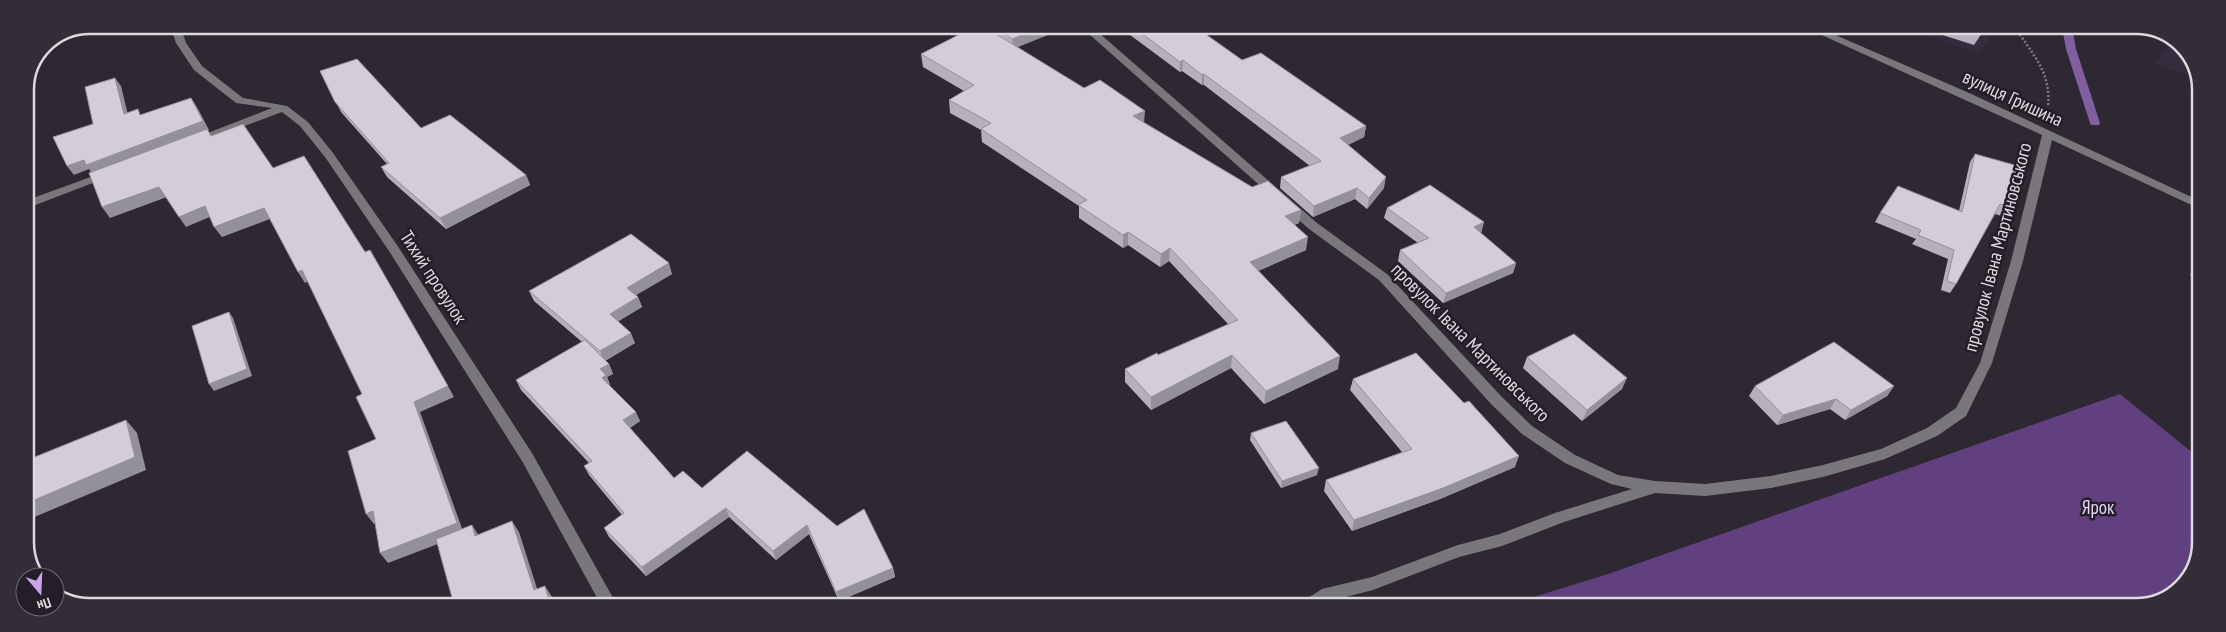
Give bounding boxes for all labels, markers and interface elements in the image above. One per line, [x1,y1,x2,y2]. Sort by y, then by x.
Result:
street label: вулиця Гришина [1959,64,2067,132]
street label: провулок Івана Мартиновського [1958,140,2036,354]
street label: Тихий провулок [395,226,473,329]
street label: провулок Івана Мартиновського [1386,257,1556,427]
park label: Ярок [2082,495,2115,519]
north arrow [15,567,65,617]
text: Пн [35,594,54,615]

